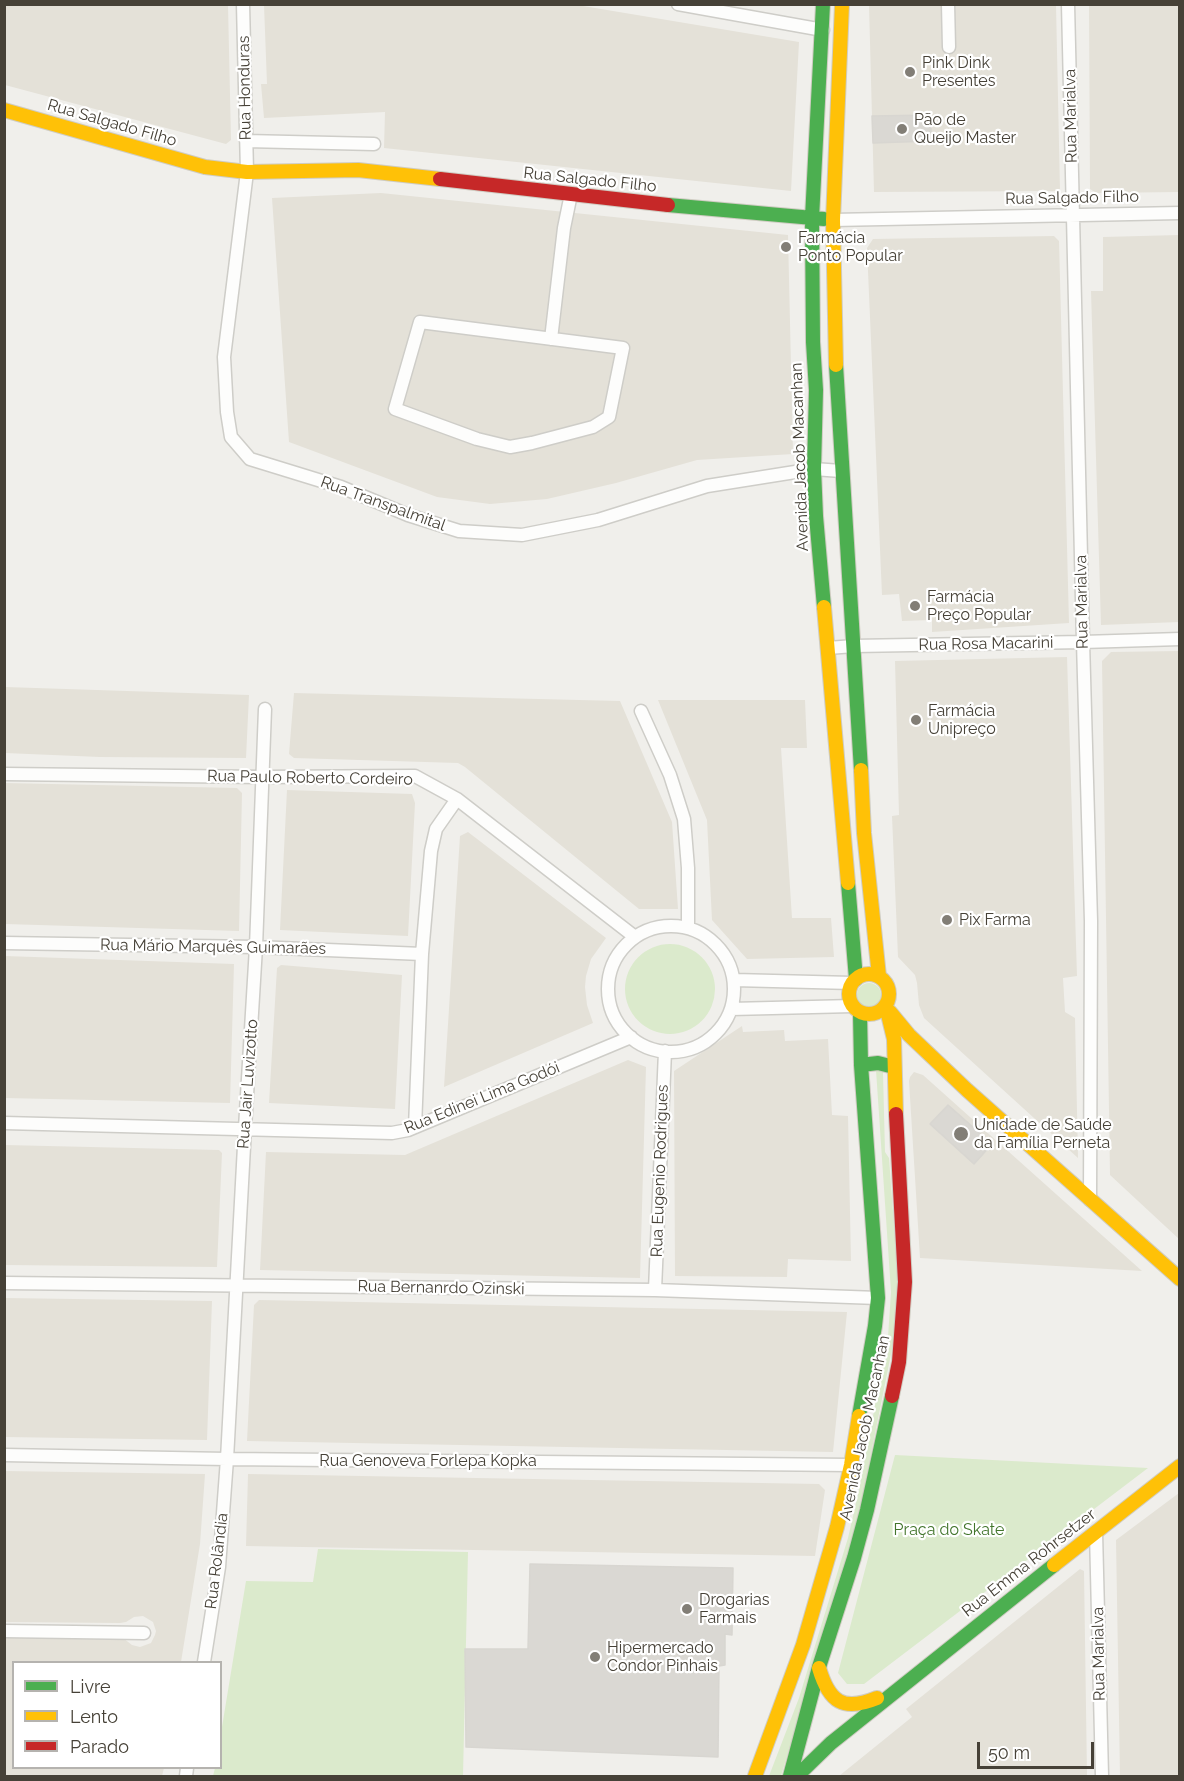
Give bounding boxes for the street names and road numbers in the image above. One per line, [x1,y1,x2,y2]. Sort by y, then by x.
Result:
street label: Rua Honduras [234,36,256,140]
street label: Rua Marialva [1061,69,1081,163]
street label: Rua Salgado Filho [45,95,179,151]
street label: Rua Salgado Filho [523,163,657,197]
street label: Rua Salgado Filho [1005,187,1139,209]
street label: Avenida Jacob Macanhan [787,362,813,552]
street label: Rua Transpalmital [318,472,448,536]
street label: Rua Marialva [1072,555,1092,649]
street label: Rua Rosa Macarini [918,633,1054,655]
street label: Rua Paulo Roberto Cordeiro [207,767,413,789]
street label: Rua Mário Marquês Guimarães [100,935,326,959]
street label: Rua Jair Luvizotto [234,1018,262,1150]
street label: Rua Edinei Lima Godói [401,1058,563,1138]
street label: Rua Eugenio Rodrigues [647,1084,673,1258]
street label: Rua Bernanrdo Ozinski [357,1277,525,1299]
street label: Avenida Jacob Macanhan [836,1334,894,1522]
street label: Rua Genoveva Forlepa Kopka [319,1451,537,1471]
street label: Rua Emma Rohrsetzer [958,1505,1100,1621]
street label: Rua Rolândia [202,1512,232,1610]
street label: Rua Marialva [1089,1607,1109,1701]

